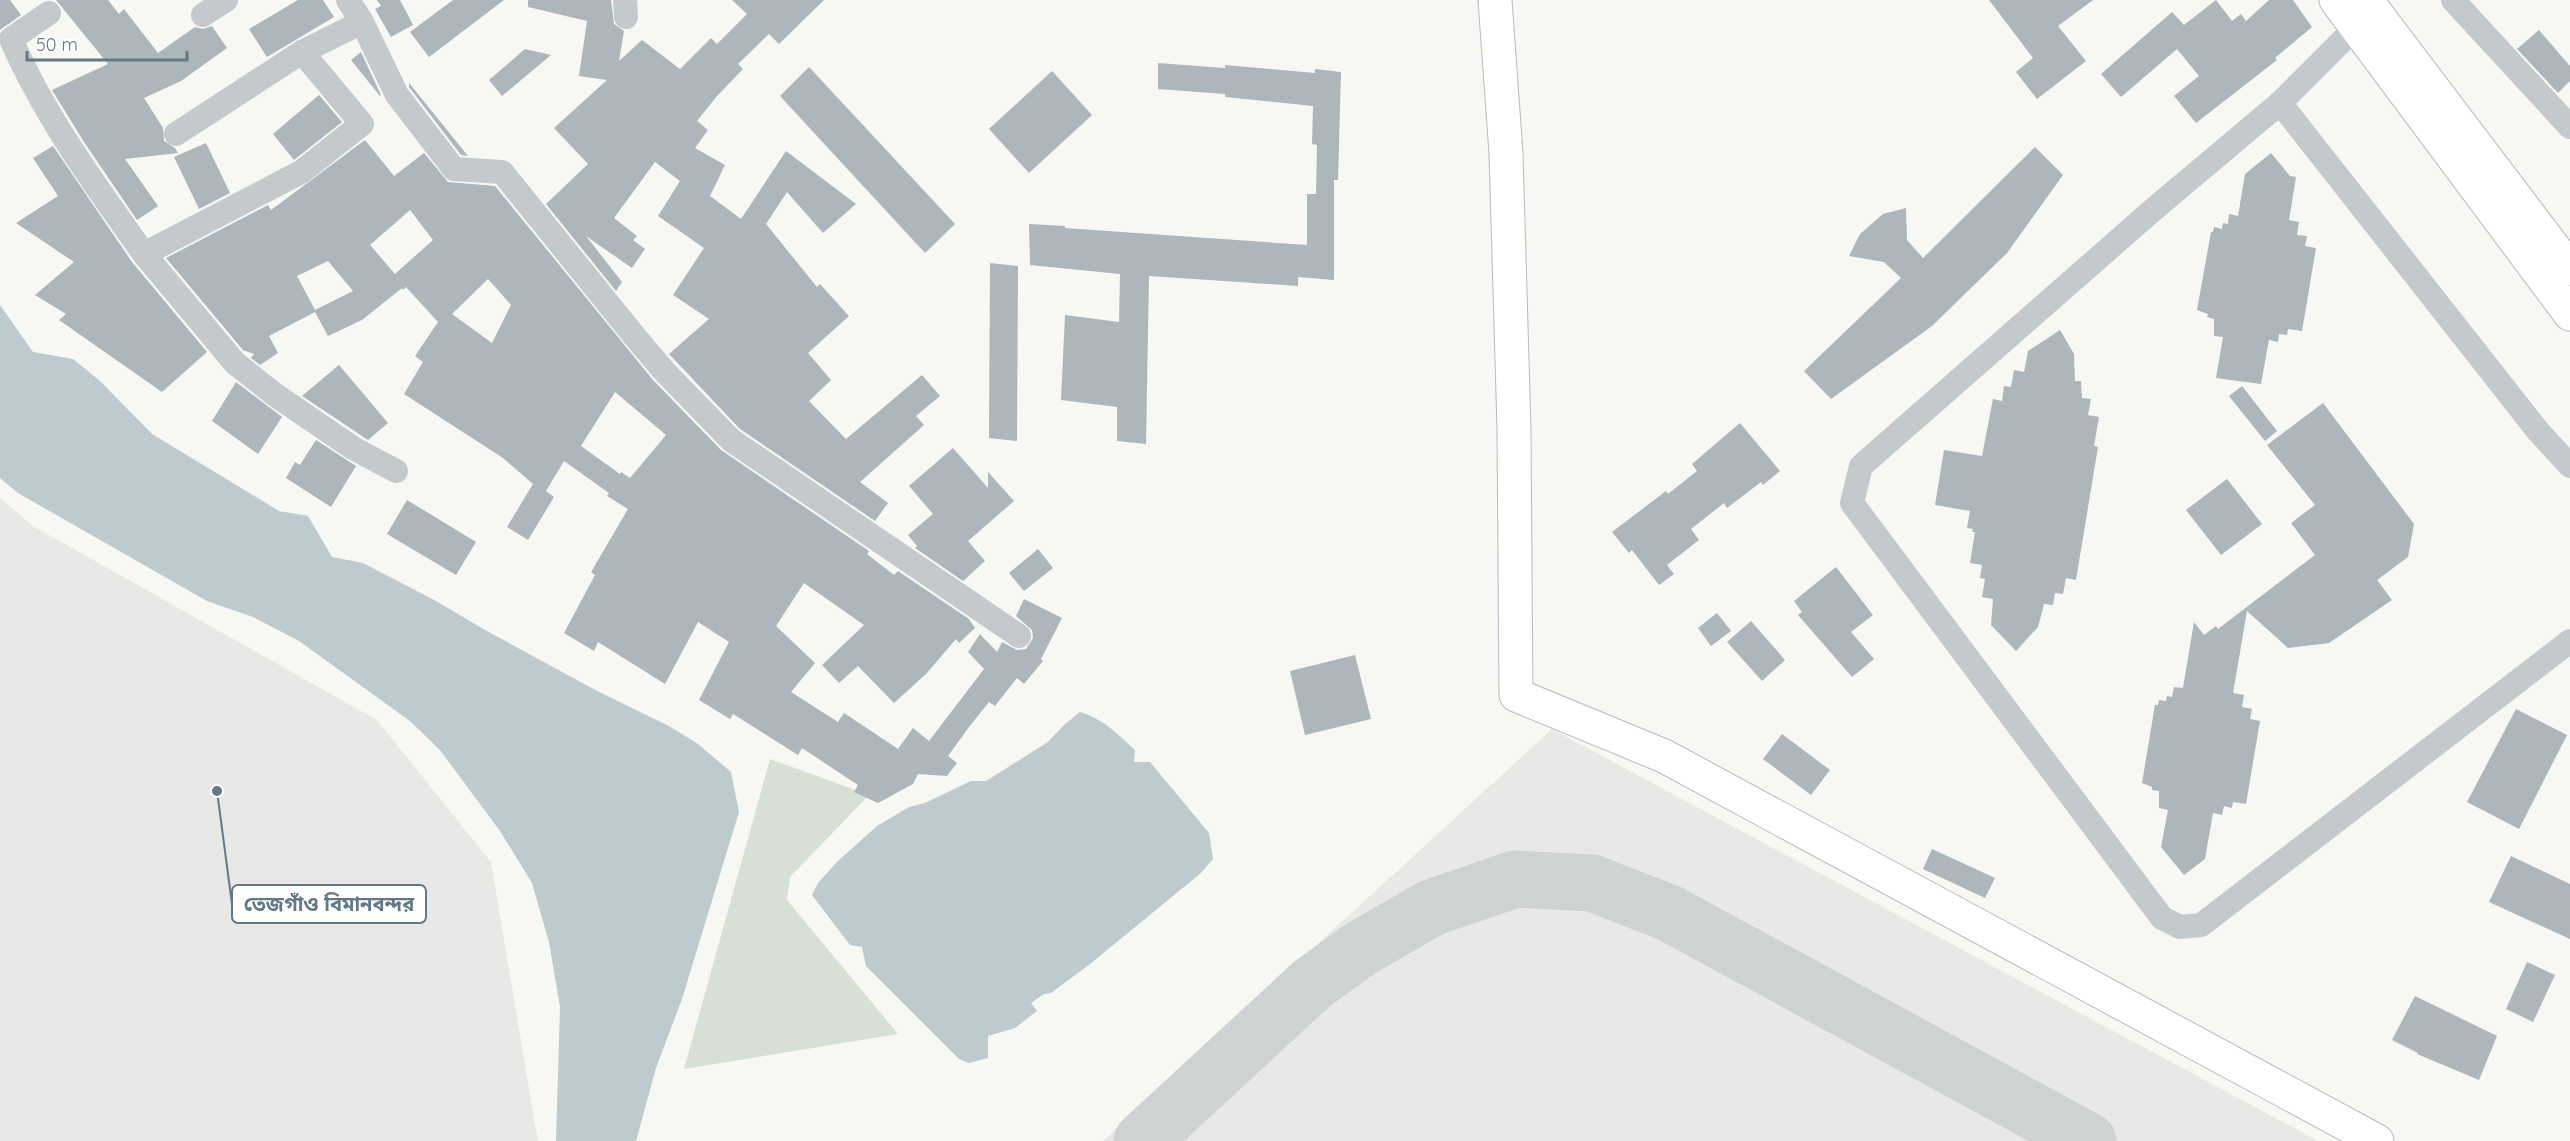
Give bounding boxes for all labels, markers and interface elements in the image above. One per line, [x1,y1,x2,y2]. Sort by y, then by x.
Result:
scale bar [27,24,188,62]
text: 50 m [36,33,78,56]
callout: তেজগাঁও বিমানবন্দর [232,885,426,923]
text: তেজগাঁও বিমানবন্দর [244,891,415,916]

